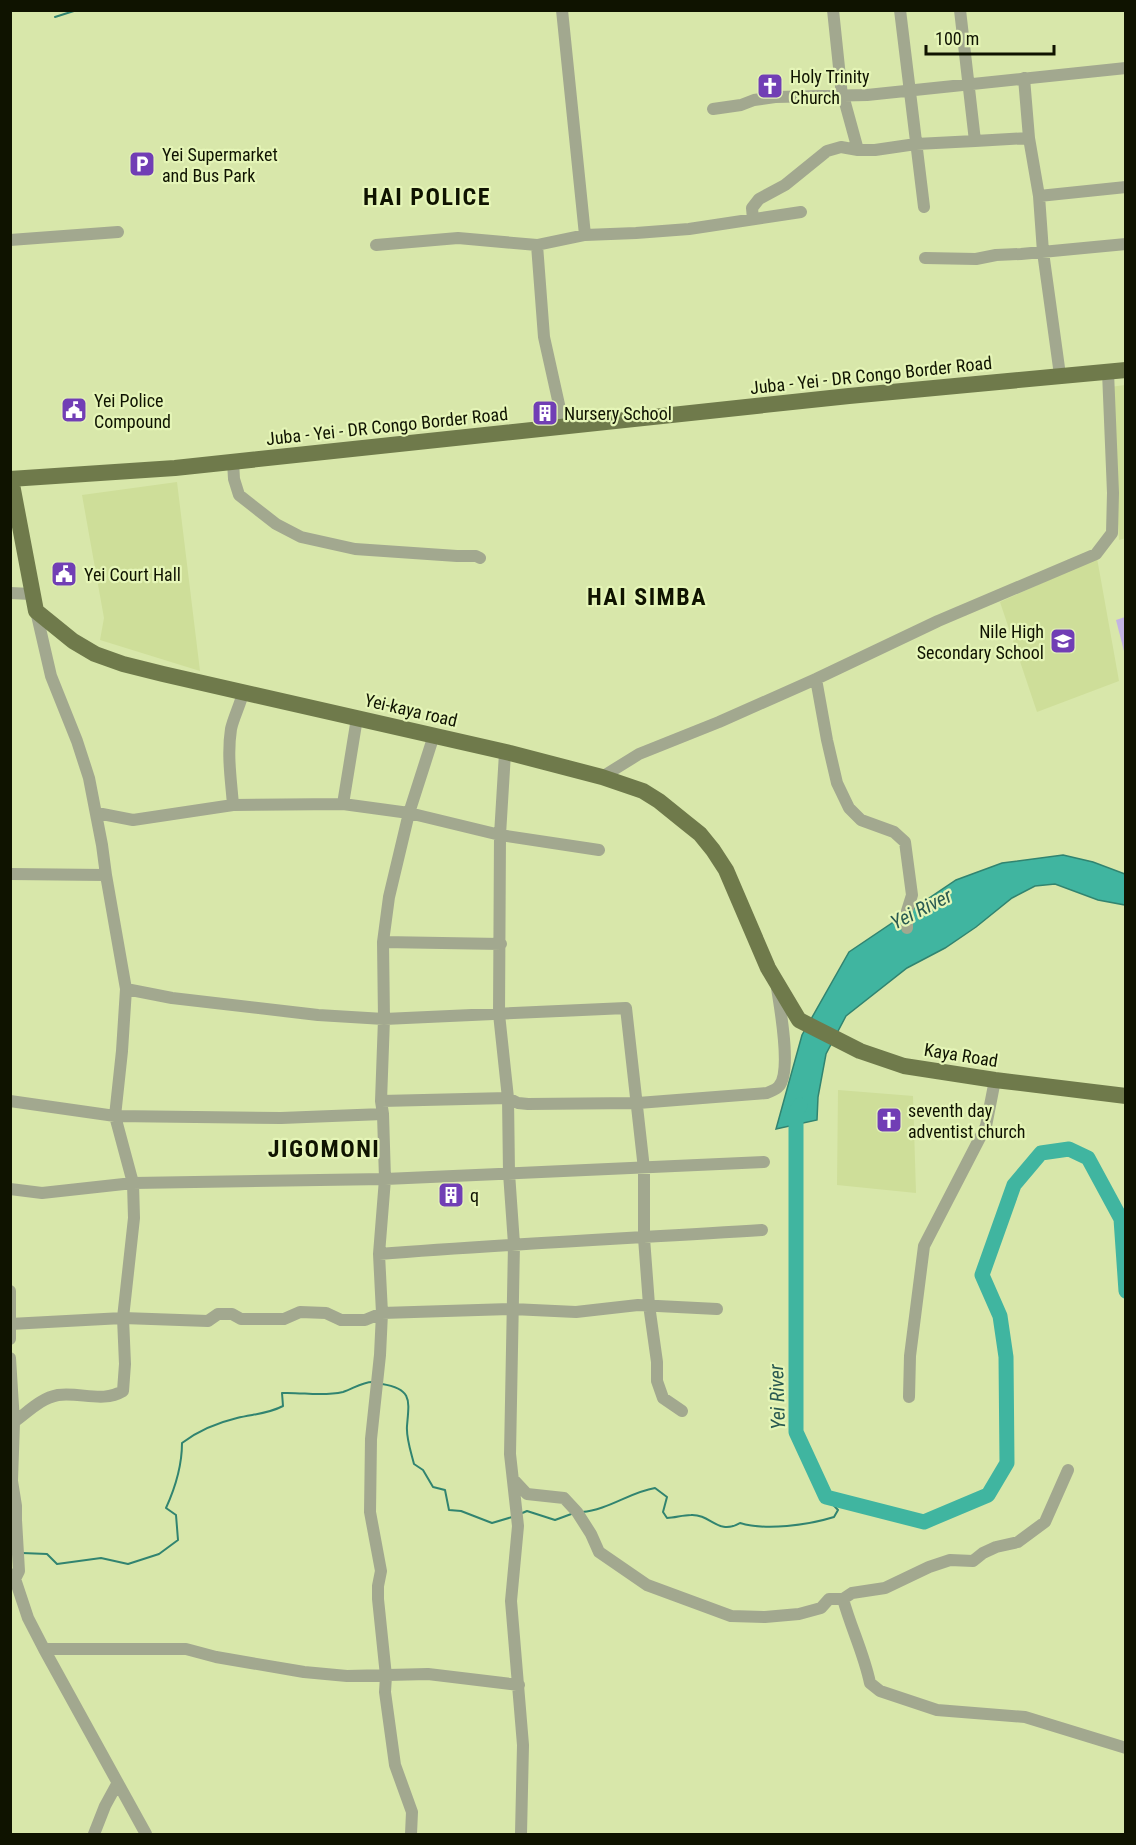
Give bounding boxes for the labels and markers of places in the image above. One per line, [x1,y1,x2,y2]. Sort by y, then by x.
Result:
place label: Holy Trinity Church [790,66,870,108]
church icon: Holy Trinity Church [755,71,785,101]
place label: Yei Supermarket and Bus Park [162,144,278,186]
parking icon: Yei Supermarket and Bus Park [127,149,157,179]
place label: Yei Police Compound [94,390,171,432]
public building icon: Yei Police Compound [59,395,89,425]
building icon: Nursery School [530,398,560,428]
place label: Nursery School [564,403,672,424]
public building icon: Yei Court Hall [49,559,79,589]
place label: Yei Court Hall [84,564,181,585]
place label: Nile High Secondary School [917,621,1044,663]
school or university icon: Nile High Secondary School [1048,626,1078,656]
place label: seventh day adventist church [908,1100,1025,1142]
church icon: seventh day adventist church [874,1105,904,1135]
building icon: q [436,1180,466,1210]
place label: q [470,1185,479,1206]

